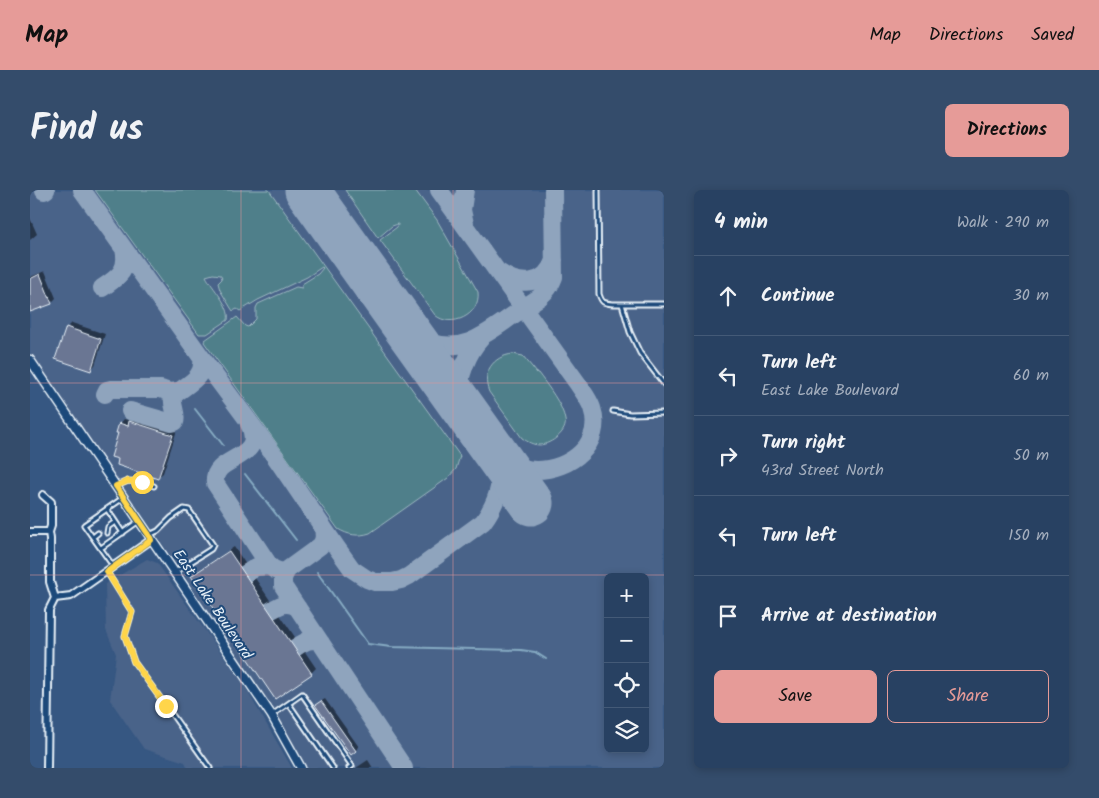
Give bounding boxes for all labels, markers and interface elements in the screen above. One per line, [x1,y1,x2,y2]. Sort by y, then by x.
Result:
text: Map [25,16,68,55]
text: Map [869,21,901,50]
text: Directions [929,21,1003,50]
text: Saved [1031,21,1074,50]
text: Find us [30,102,143,158]
button: Directions [945,104,1069,157]
text: 4 min [714,206,768,239]
text: Walk · 290 m [957,210,1049,235]
text: Continue [761,281,834,311]
icon: ahead [714,282,742,310]
text: 30 m [1013,283,1049,308]
text: Turn left [761,348,836,378]
icon: left [714,362,742,390]
text: 60 m [1013,363,1049,388]
text: East Lake Boulevard [761,378,898,403]
text: Turn right [761,428,846,458]
icon: right [714,442,742,470]
text: 50 m [1013,443,1049,468]
text: 43rd Street North [761,458,884,483]
route start [131,471,154,494]
text: Turn left [761,521,836,551]
icon: left [714,522,742,550]
text: 150 m [1008,523,1049,548]
street label: East Lake Boulevard [166,544,258,665]
map controls [604,573,649,753]
button: + [604,573,649,618]
text: Arrive at destination [761,601,937,631]
icon: arrive [714,602,742,630]
button: − [604,618,649,663]
button: locate [604,663,649,708]
button: Save [714,670,877,723]
button: Share [887,670,1049,723]
route end [155,695,178,718]
button: layers [604,708,649,753]

